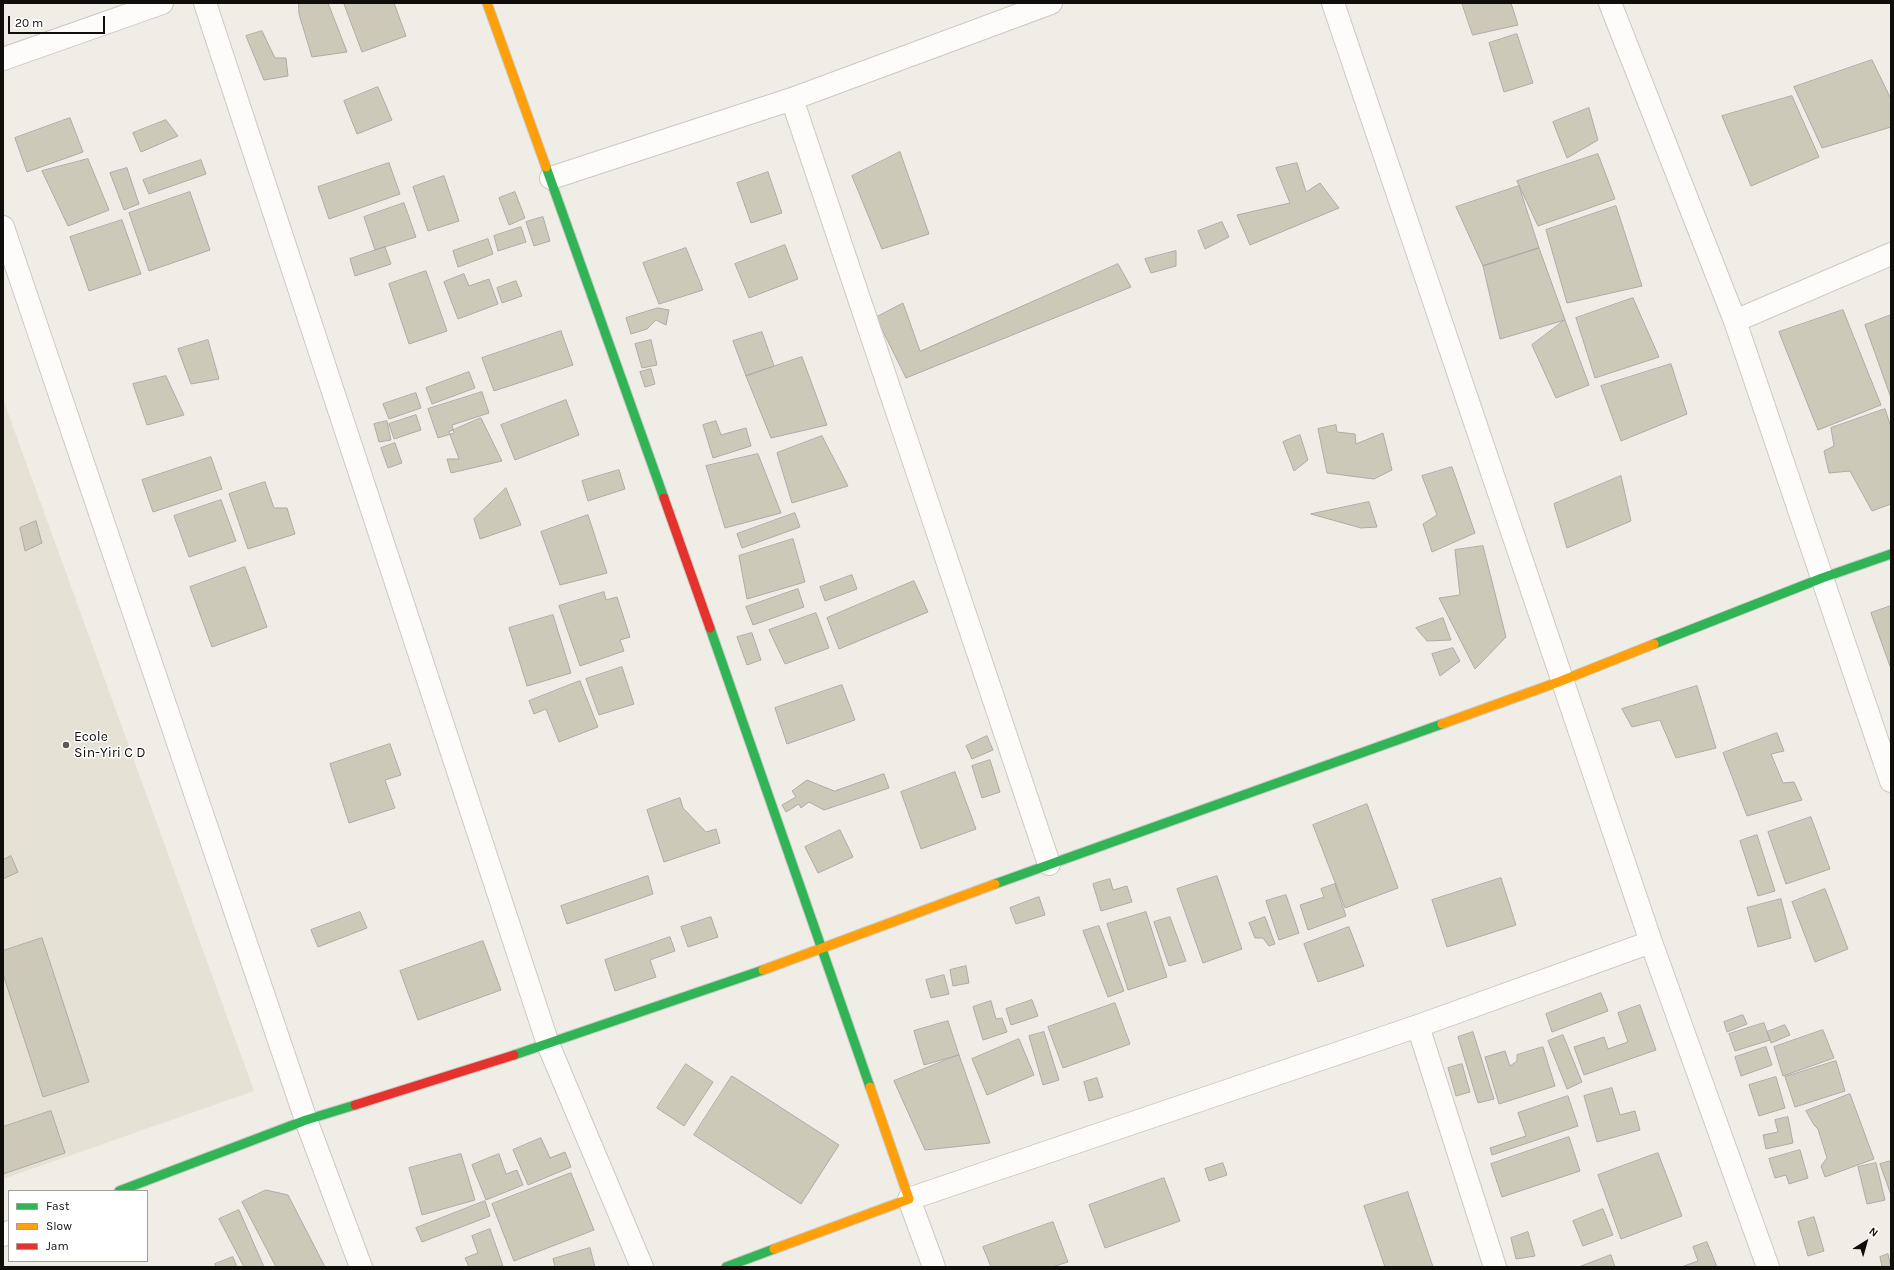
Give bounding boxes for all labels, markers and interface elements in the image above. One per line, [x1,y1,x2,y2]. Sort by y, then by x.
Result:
scale bar [10,8,107,34]
text: 20 m [15,16,43,30]
place label: Ecole Sin-Yiri C D [74,729,146,762]
marker: Ecole Sin-Yiri C D [61,740,71,750]
legend [8,1190,148,1262]
text: Fast [46,1199,69,1213]
text: Slow [46,1219,72,1233]
north arrow [1846,1222,1886,1262]
text: N [1866,1224,1881,1240]
text: Jam [46,1239,69,1253]

